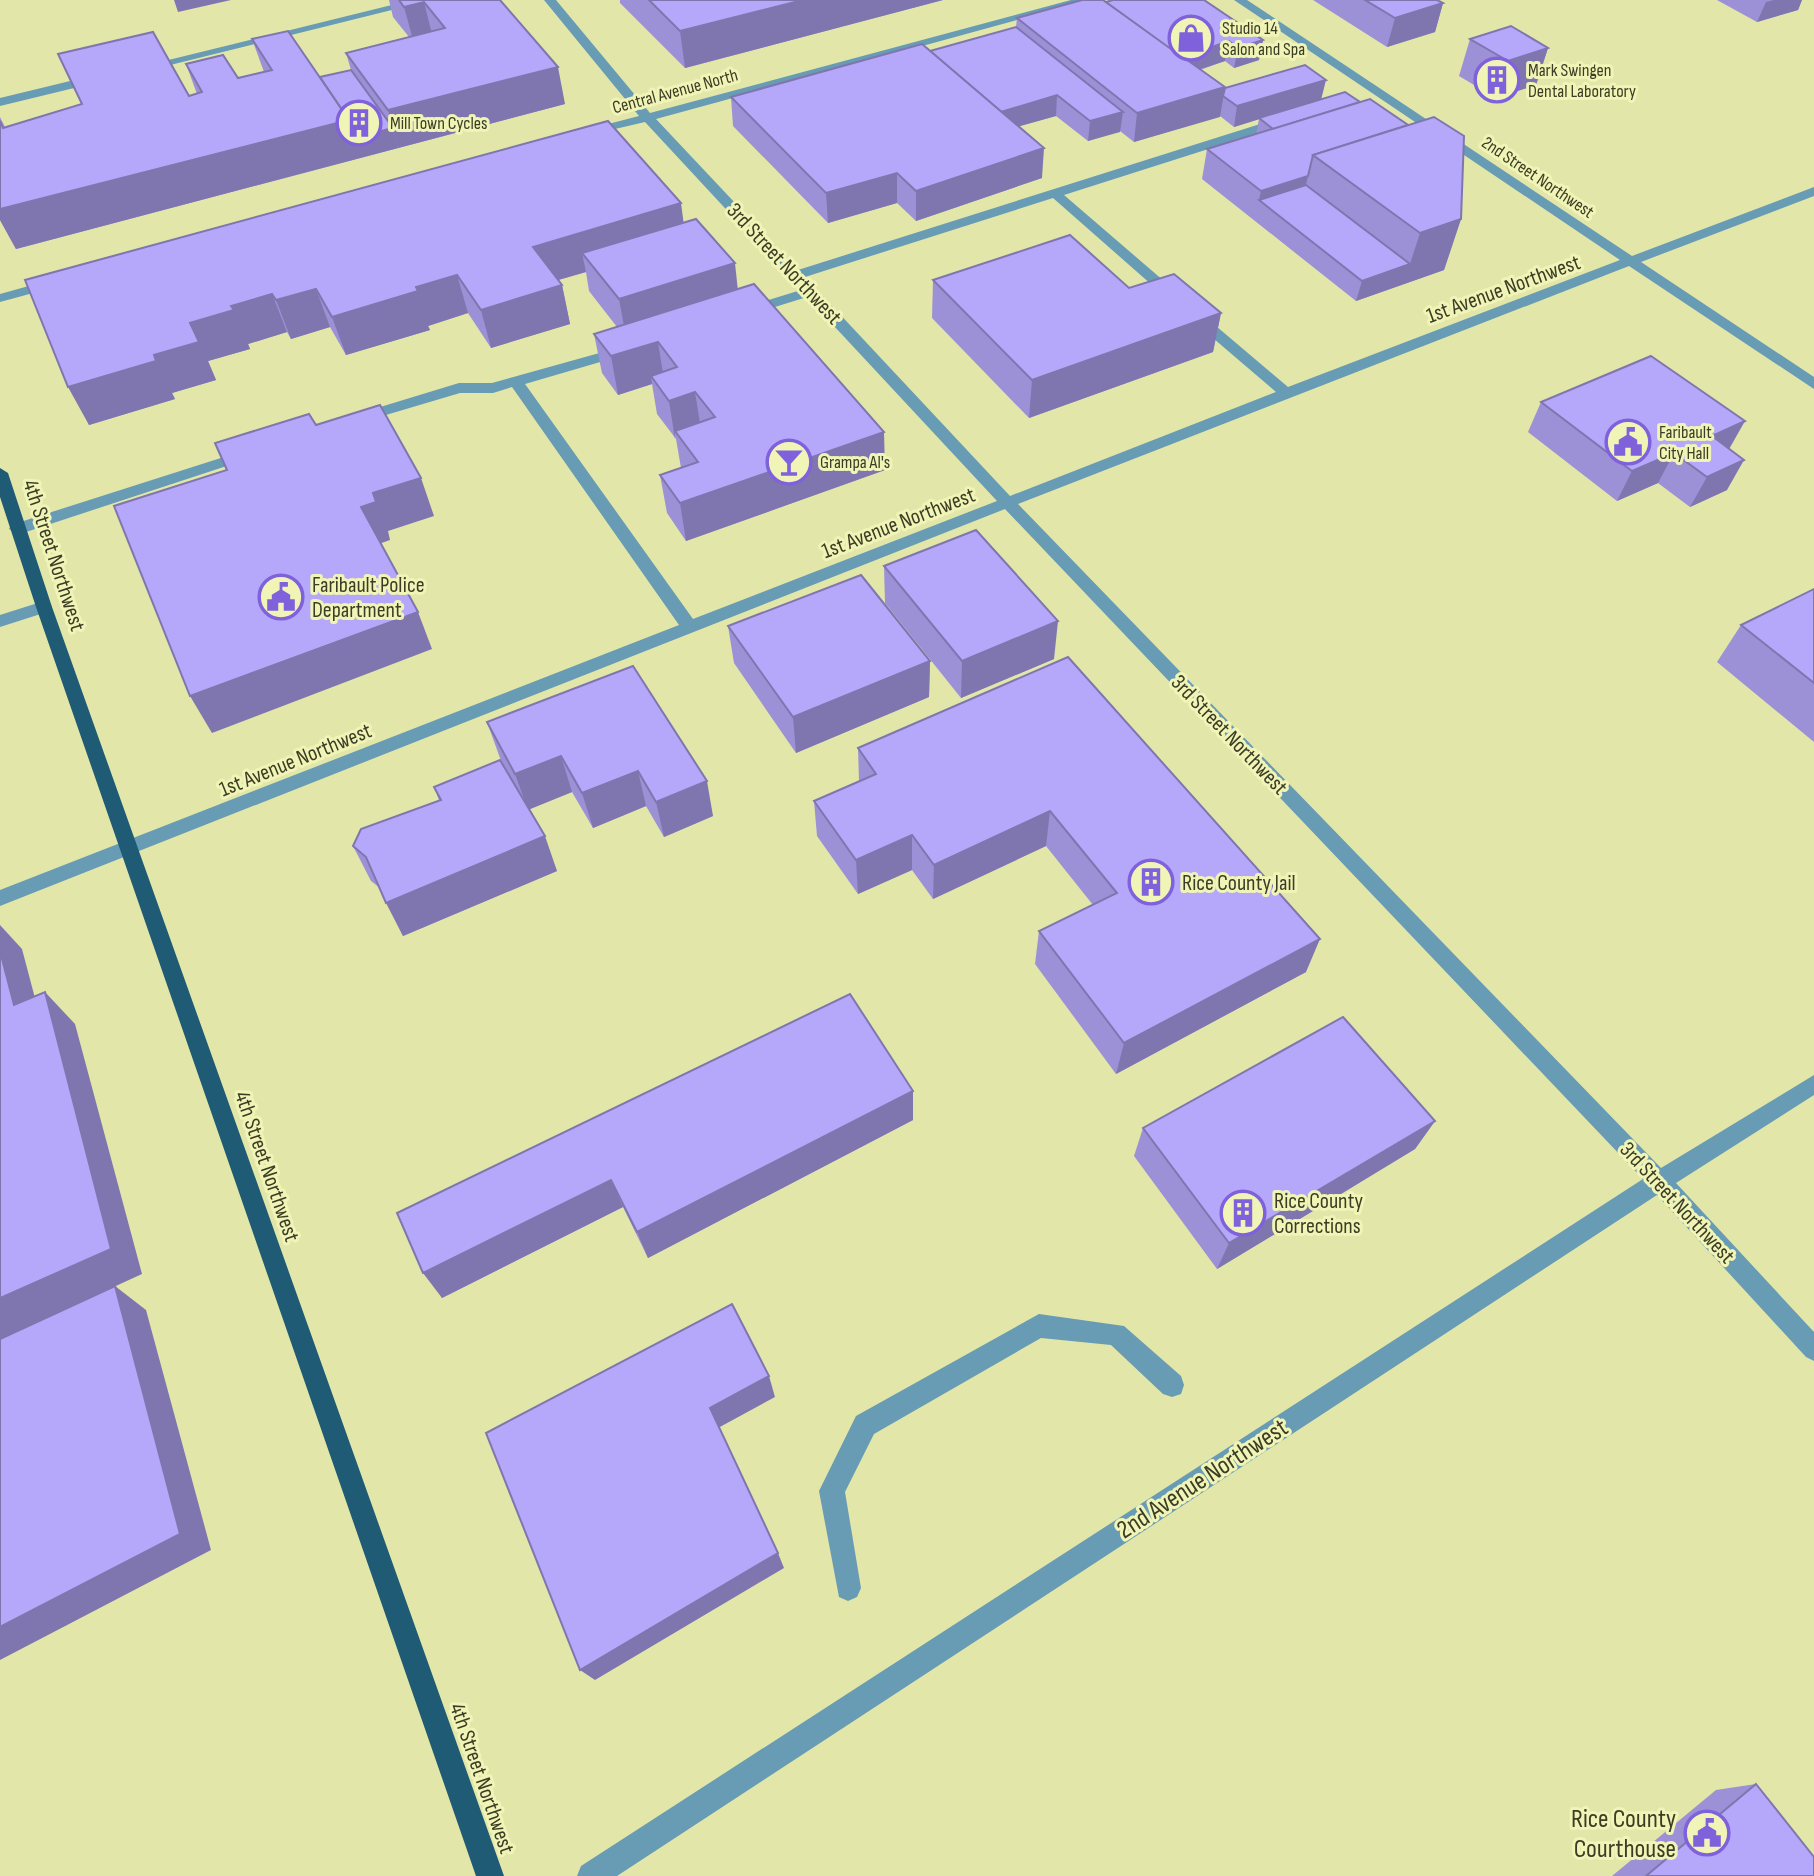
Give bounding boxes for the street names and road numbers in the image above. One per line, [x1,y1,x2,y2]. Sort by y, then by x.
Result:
street label: Central Avenue North [610,65,740,118]
street label: 2nd Street Northwest [1478,132,1598,223]
street label: 3rd Street Northwest [721,198,847,331]
street label: 1st Avenue Northwest [1423,249,1584,330]
street label: 4th Street Northwest [16,476,91,635]
street label: 1st Avenue Northwest [818,482,979,565]
street label: 3rd Street Northwest [1165,669,1293,801]
street label: 1st Avenue Northwest [215,717,376,803]
street label: 4th Street Northwest [228,1088,305,1246]
street label: 3rd Street Northwest [1614,1137,1740,1270]
street label: 2nd Avenue Northwest [1112,1412,1294,1546]
street label: 4th Street Northwest [443,1700,520,1858]

